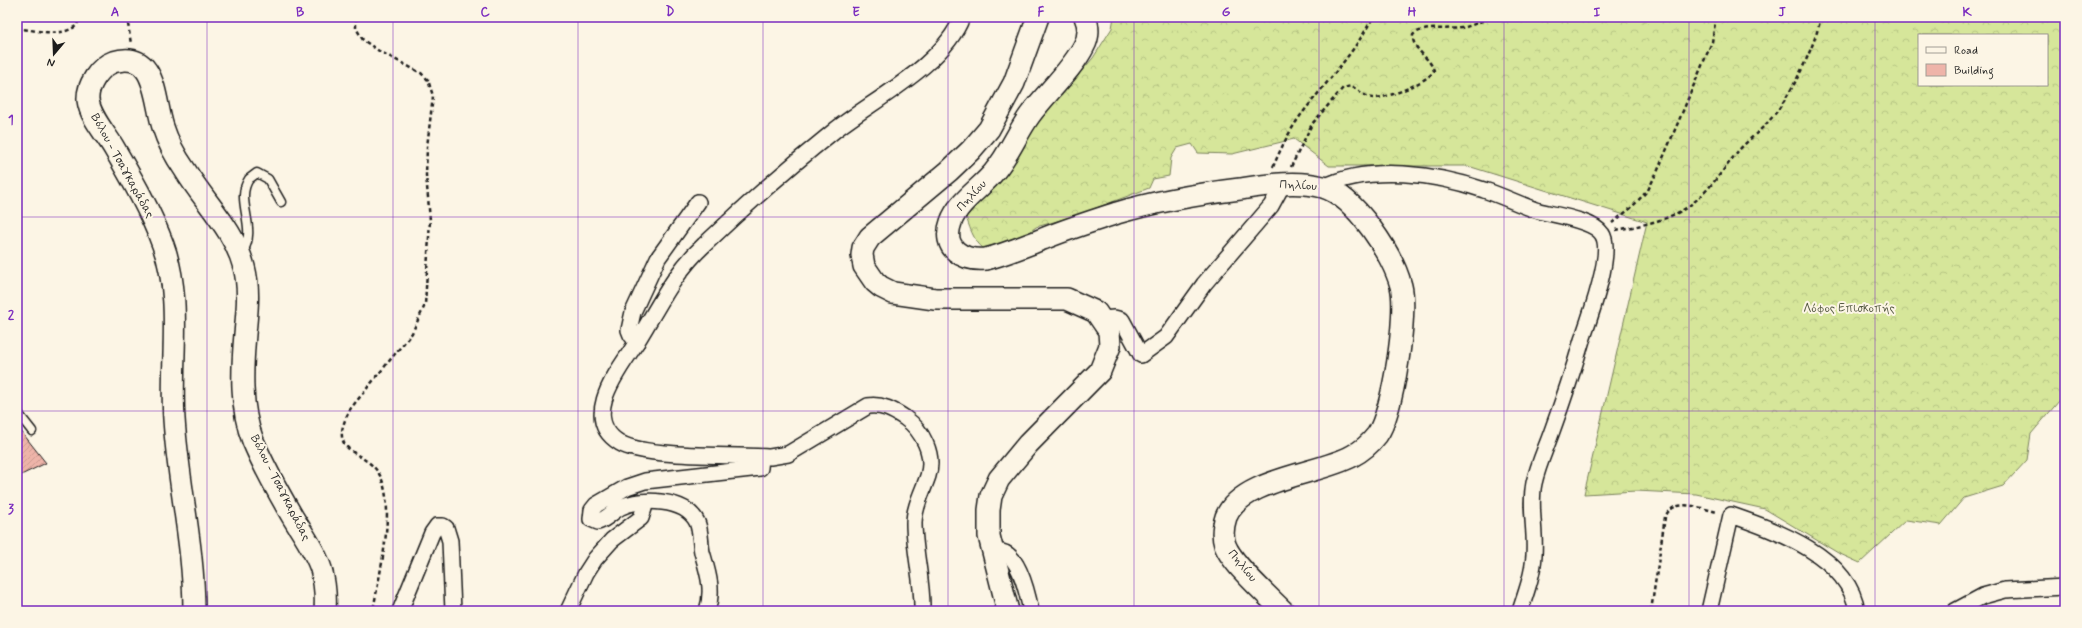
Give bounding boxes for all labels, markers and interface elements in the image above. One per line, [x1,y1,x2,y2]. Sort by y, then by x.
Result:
text: A [111,4,119,21]
text: B [296,4,305,21]
text: C [480,4,490,21]
text: D [666,4,675,21]
text: E [852,4,860,21]
text: F [1038,4,1045,21]
text: G [1222,4,1231,21]
text: H [1408,4,1417,21]
text: I [1594,4,1601,21]
text: J [1778,4,1786,21]
text: K [1962,4,1972,21]
north arrow [34,34,74,74]
legend [1918,34,2048,86]
text: Road [1954,43,1978,59]
text: N [45,55,57,70]
text: Building [1954,63,1994,80]
street label: Βόλου - Τσαγκαράδας [87,111,157,221]
text: 1 [8,112,14,129]
street label: Πηλίου [953,176,991,215]
street label: Πηλίου [1279,177,1318,195]
park label: Λόφος Επισκοπής [1803,301,1895,317]
text: 2 [8,307,15,324]
street label: Βόλου - Τσαγκαράδας [246,432,314,544]
text: 3 [8,501,14,518]
street label: Πηλίου [1224,547,1261,586]

